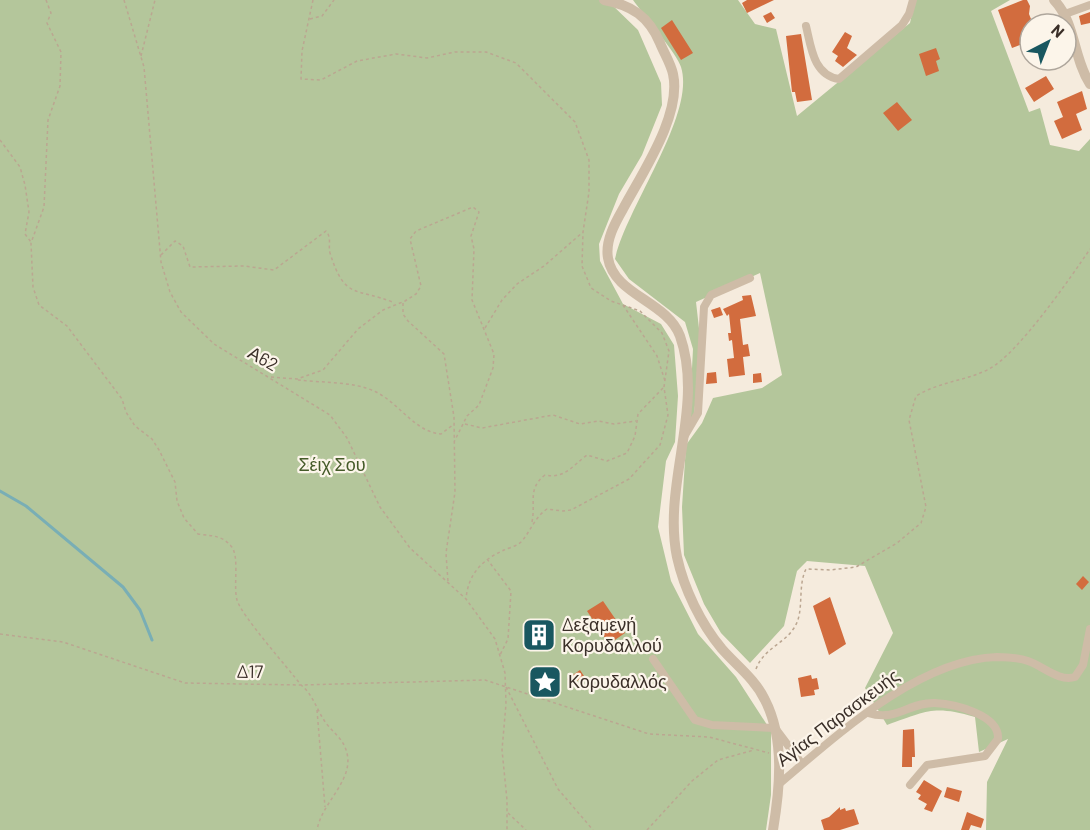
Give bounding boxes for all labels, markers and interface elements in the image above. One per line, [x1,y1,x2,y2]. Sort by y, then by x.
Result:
north arrow [1018,12,1078,72]
text: N [1048,20,1069,41]
street label: Α62 [245,341,282,375]
park label: Σέιχ Σου [298,453,366,475]
place label: Δεξαμενή Κορυδαλλού [562,613,662,656]
building icon: Δεξαμενή Κορυδαλλού [521,617,557,653]
street label: Δ17 [237,660,264,682]
place icon: Κορυδαλλός [527,664,563,700]
street label: Αγίας Παρασκευής [772,664,903,771]
place label: Κορυδαλλός [568,670,667,692]

